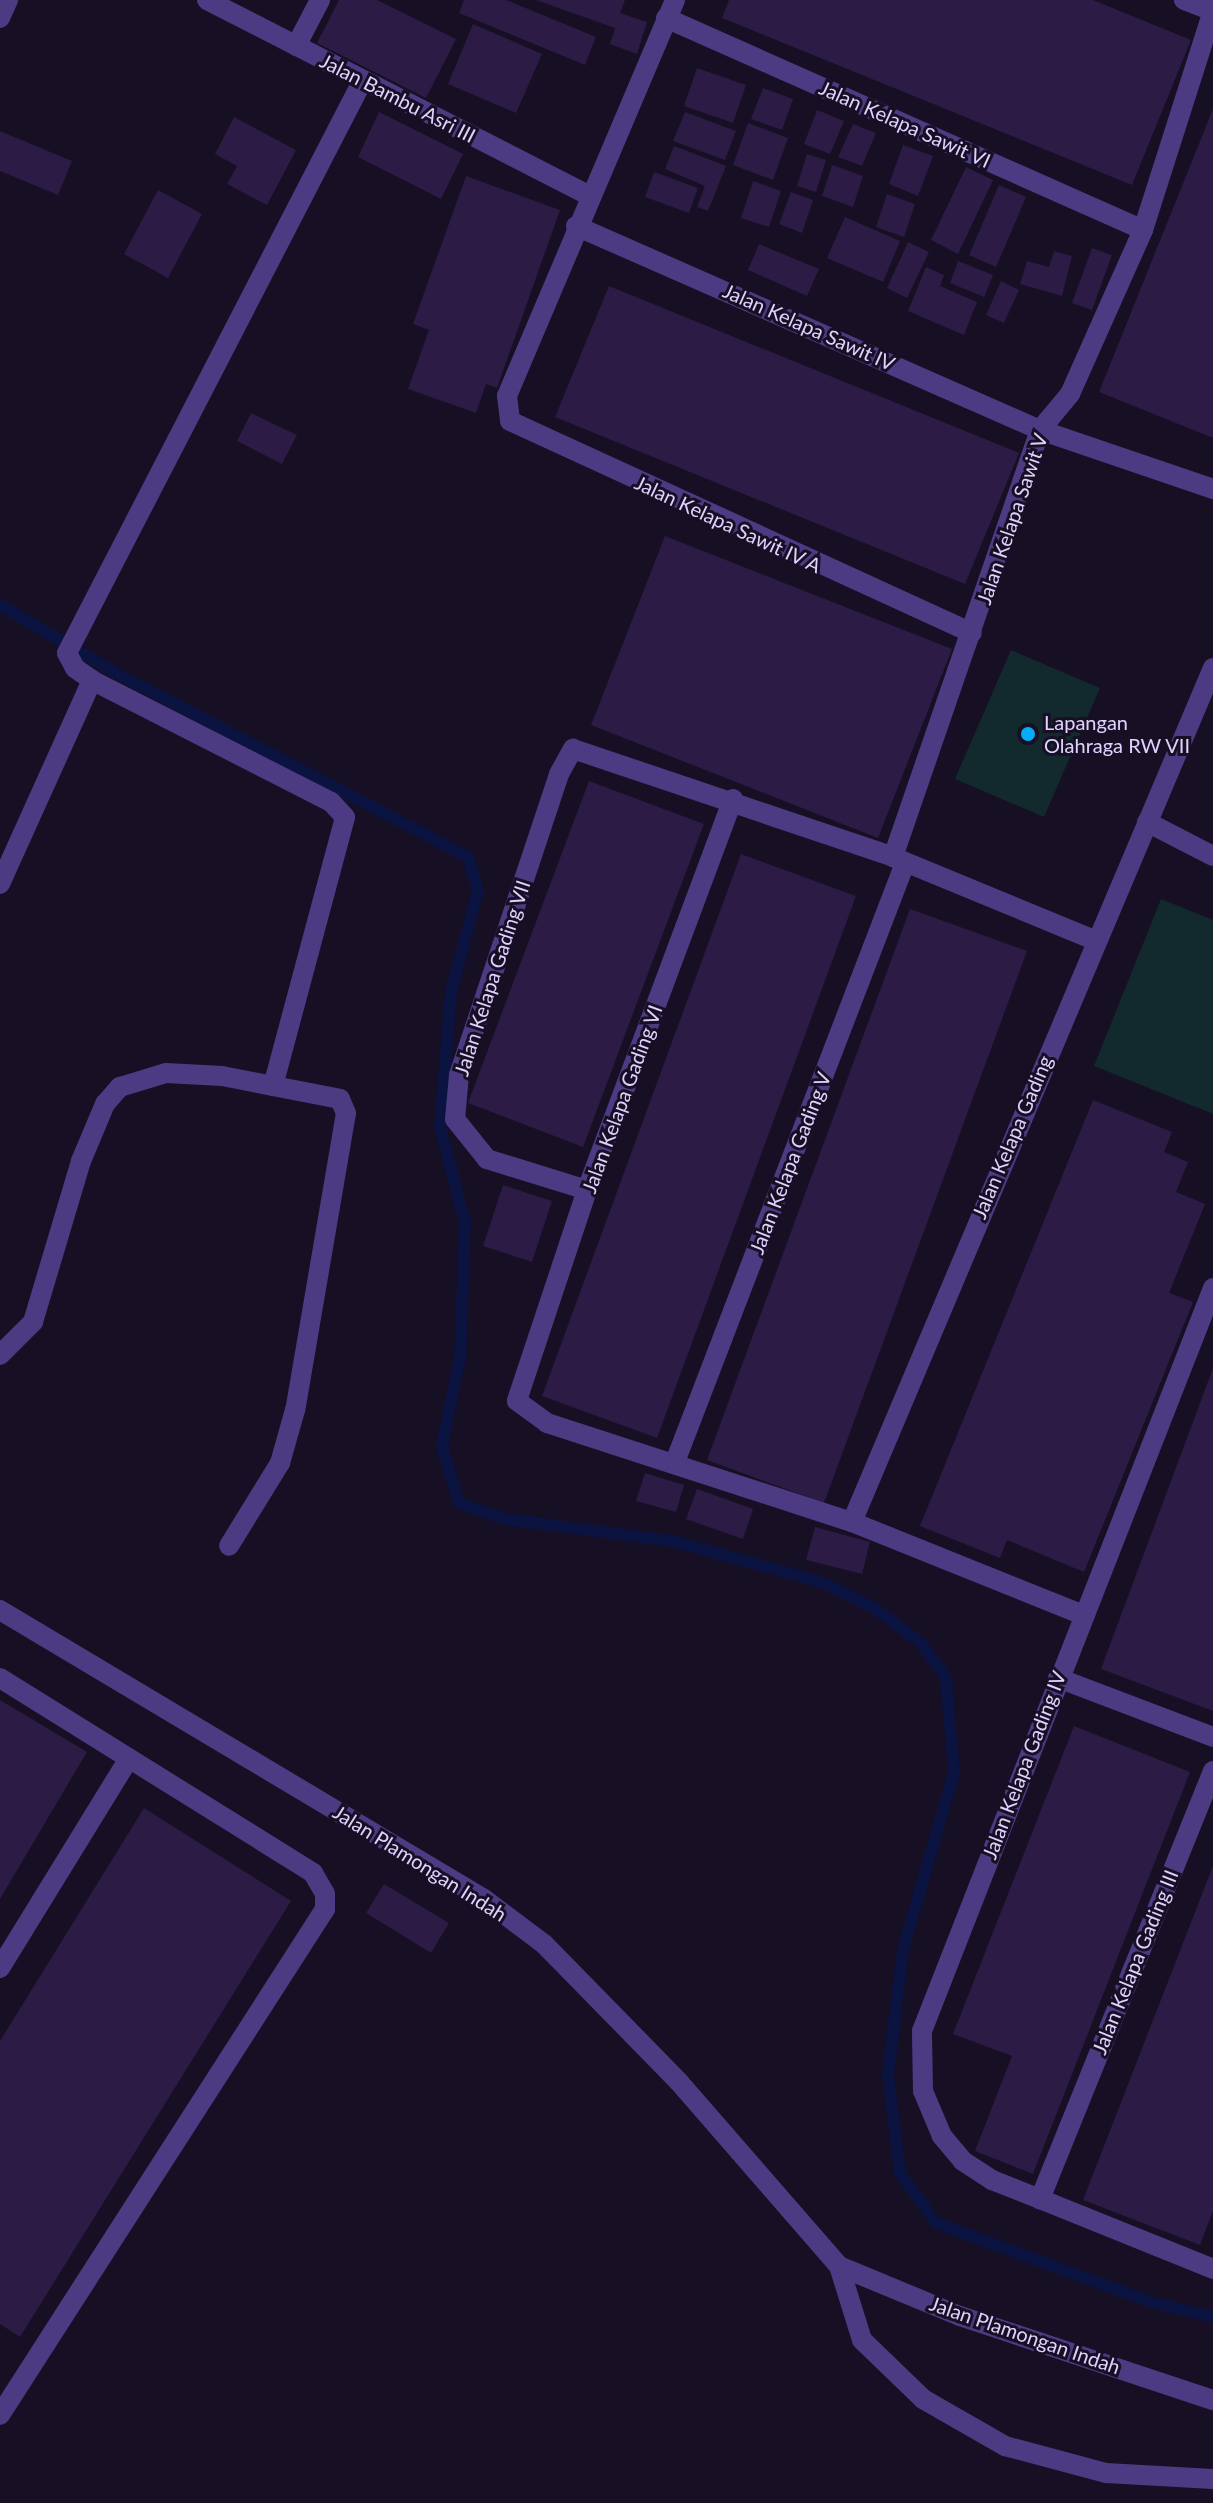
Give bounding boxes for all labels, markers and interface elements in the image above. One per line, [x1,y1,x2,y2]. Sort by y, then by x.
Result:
street label: Jalan Bambu Asri III [316,48,480,148]
street label: Jalan Kelapa Sawit VI [815,75,995,173]
street label: Jalan Kelapa Sawit IV [719,278,899,376]
street label: Jalan Kelapa Sawit V [971,430,1053,608]
street label: Jalan Kelapa Sawit IV A [630,470,826,578]
place label: Lapangan Olahraga RW VII [1044,710,1191,757]
marker: Lapangan Olahraga RW VII [1019,725,1037,743]
street label: Jalan Kelapa Gading VII [449,877,535,1079]
street label: Jalan Kelapa Gading VI [577,1001,667,1197]
street label: Jalan Kelapa Gading [967,1052,1057,1222]
street label: Jalan Kelapa Gading V [744,1068,836,1258]
street label: Jalan Kelapa Gading IV [977,1668,1071,1862]
street label: Jalan Plamongan Indah [329,1800,511,1926]
street label: Jalan Kelapa Gading III [1087,1866,1183,2058]
street label: Jalan Plamongan Indah [927,2291,1123,2379]

